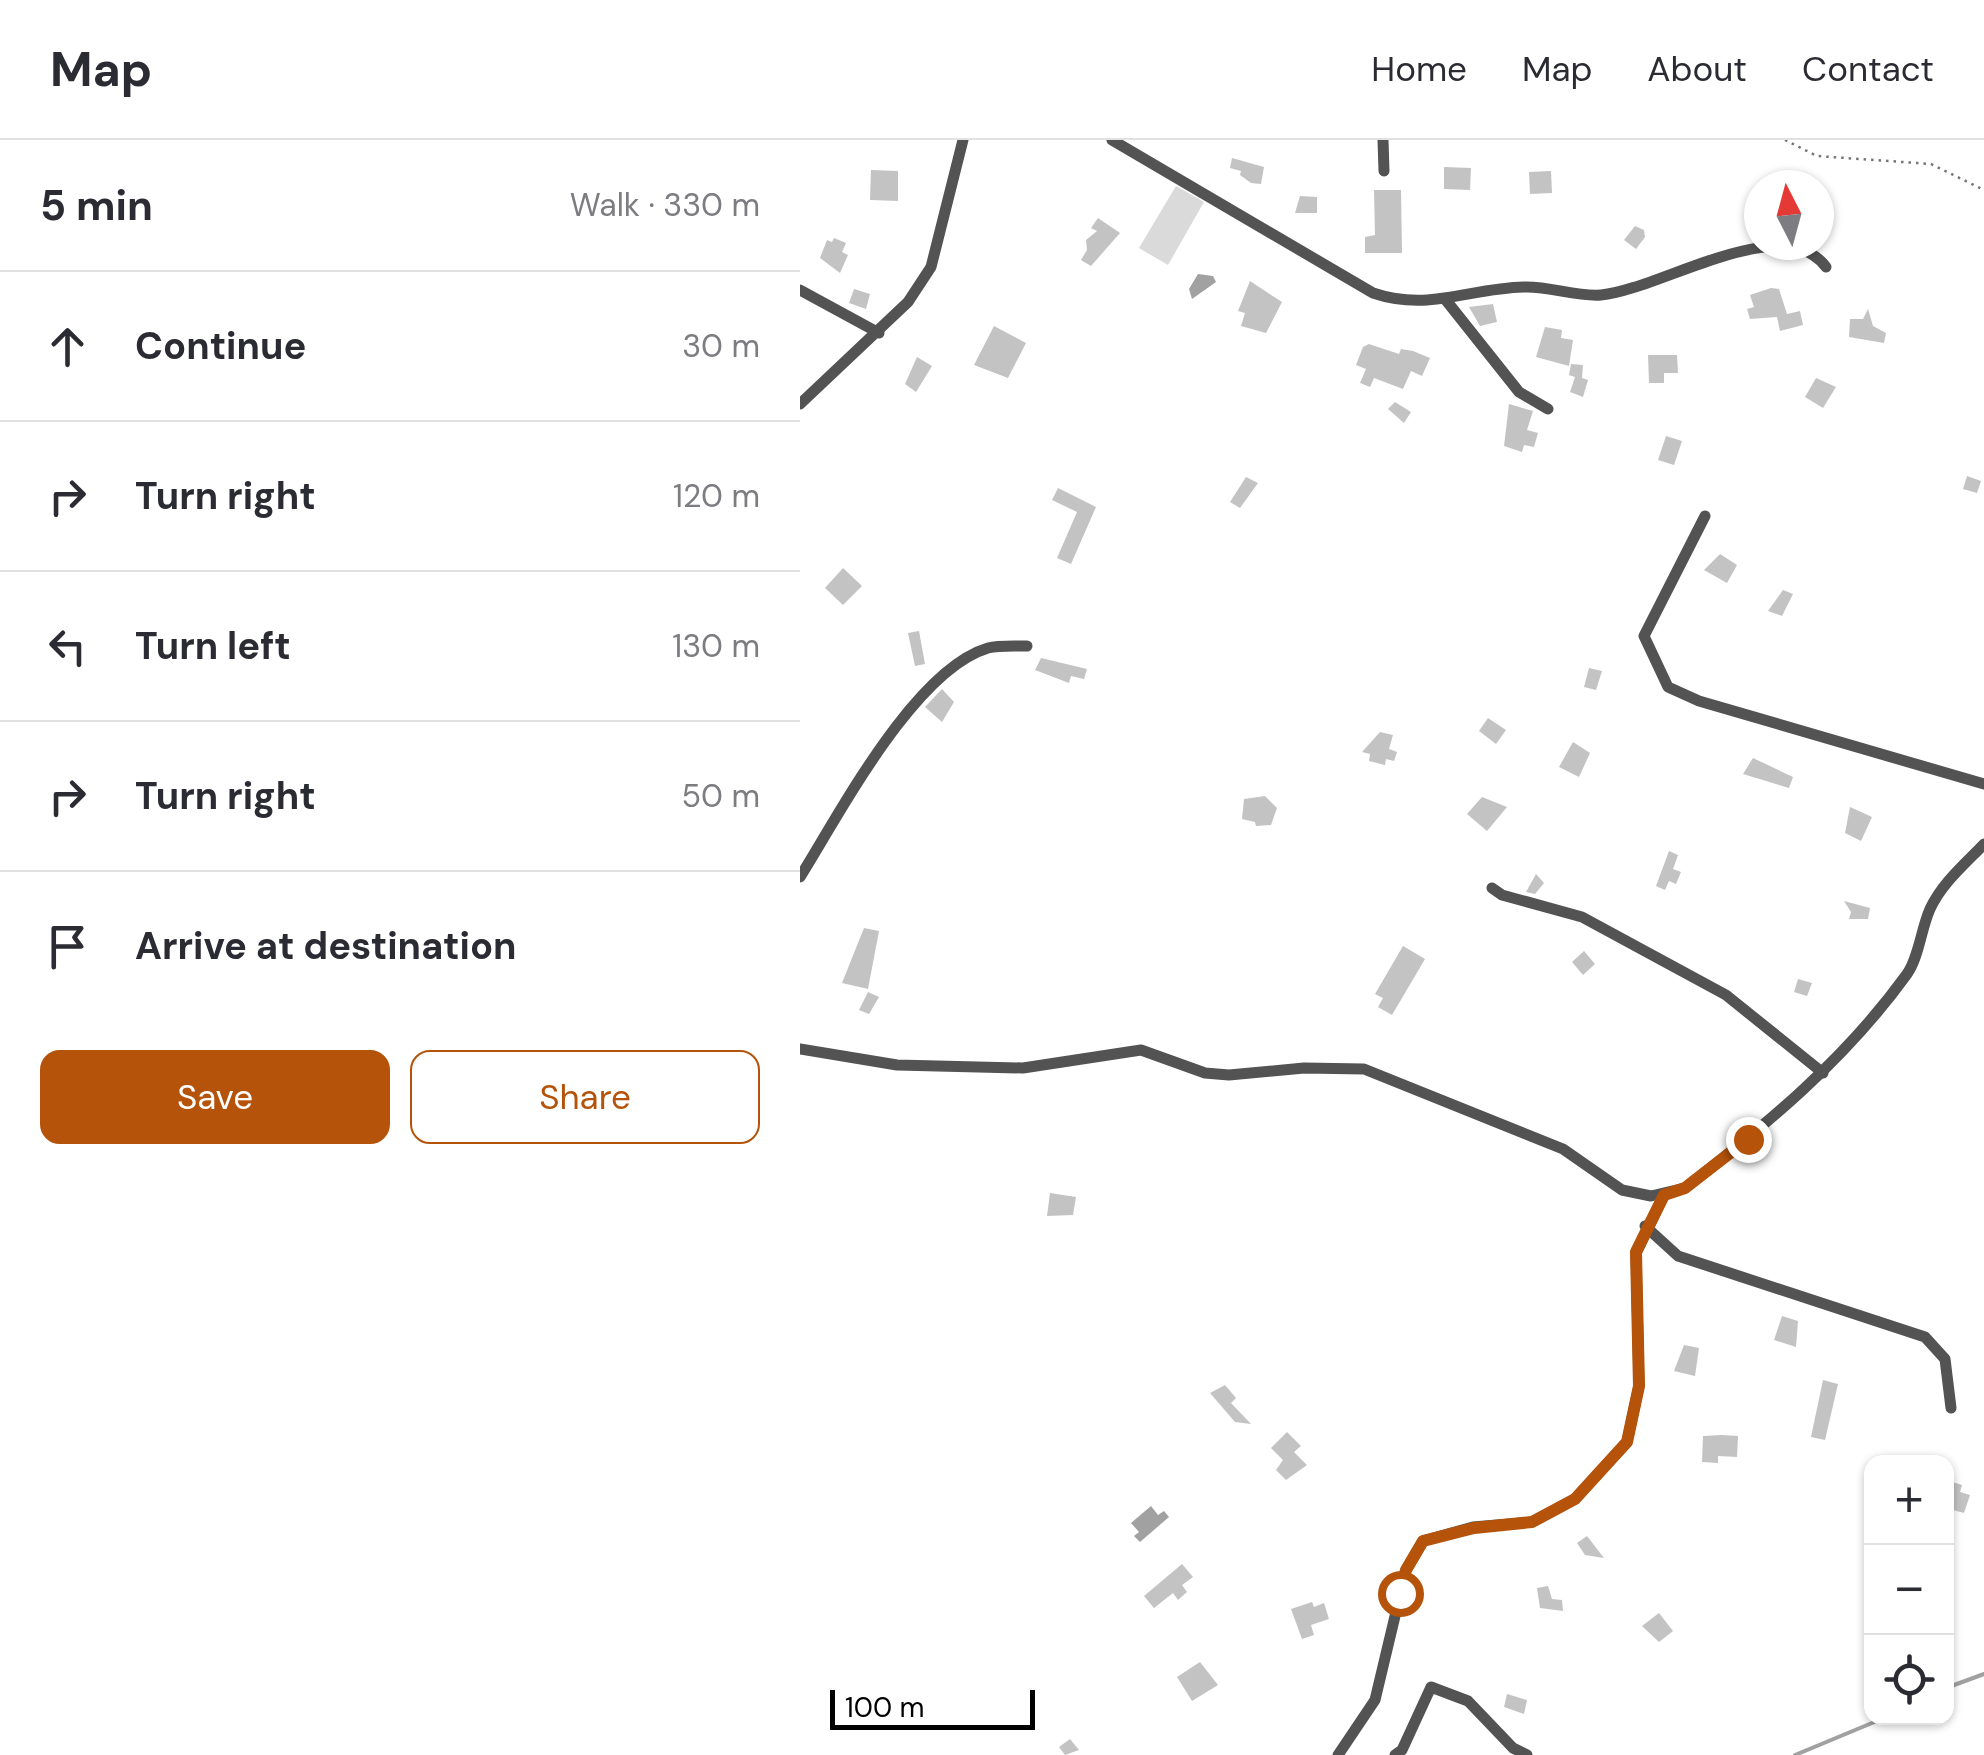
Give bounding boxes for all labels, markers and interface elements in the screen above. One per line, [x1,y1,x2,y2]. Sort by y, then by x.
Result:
text: Map [50,38,152,101]
text: Home [1371,46,1467,92]
text: Map [1522,46,1592,92]
text: About [1647,46,1747,92]
text: Contact [1802,46,1934,92]
north arrow [1744,170,1834,260]
text: 5 min [40,178,153,233]
text: Walk · 330 m [570,184,760,226]
icon: ahead [40,319,95,374]
text: Continue [135,321,306,371]
text: 30 m [682,325,760,367]
icon: right [40,469,95,524]
text: Turn right [135,471,316,521]
text: 120 m [673,475,760,517]
icon: left [40,619,95,674]
text: Turn left [135,621,291,671]
text: 130 m [672,625,760,667]
icon: right [40,769,95,824]
text: Turn right [135,771,316,821]
text: 50 m [682,775,760,817]
icon: arrive [40,919,95,974]
text: Arrive at destination [135,921,517,971]
button: Save [40,1050,390,1144]
button: Share [410,1050,760,1144]
route end [1726,1117,1772,1163]
map controls [1864,1455,1954,1725]
button: + [1864,1455,1954,1545]
button: − [1864,1545,1954,1635]
route start [1378,1571,1424,1617]
button: locate [1864,1635,1954,1725]
scale bar [830,1685,1035,1730]
text: 100 m [845,1689,924,1726]

